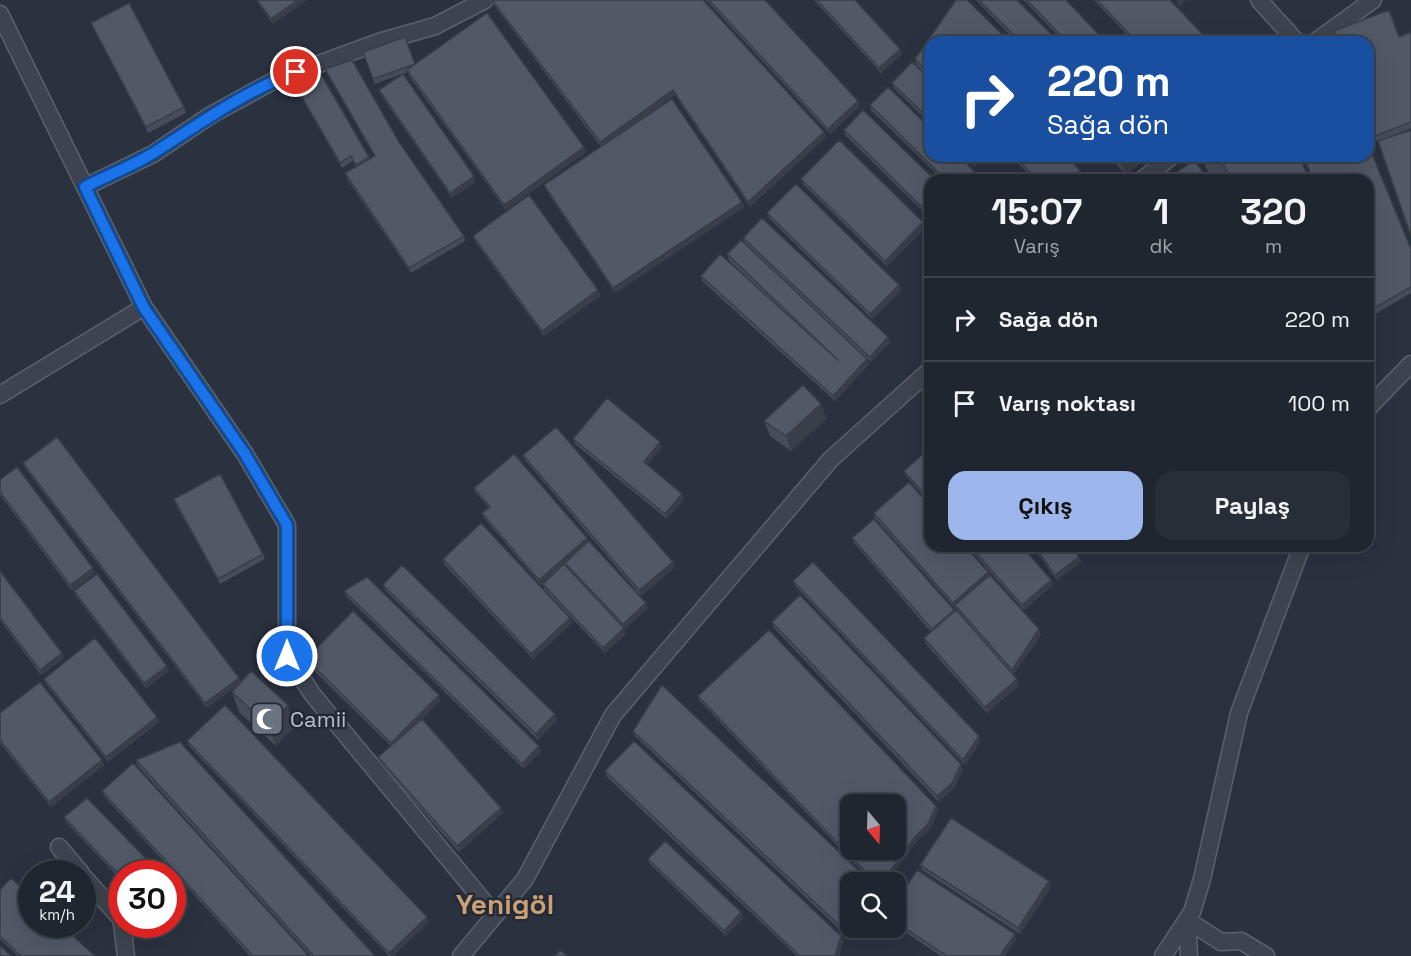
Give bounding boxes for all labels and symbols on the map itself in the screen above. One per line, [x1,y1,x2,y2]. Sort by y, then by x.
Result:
pin [270,46,321,97]
position arrow [255,624,319,688]
mosque icon: Camii [249,701,285,737]
place label: Camii [290,705,346,733]
north arrow [840,794,906,860]
speed limit sign: 30 [108,860,186,938]
district label: Yenigöl [456,886,554,922]

